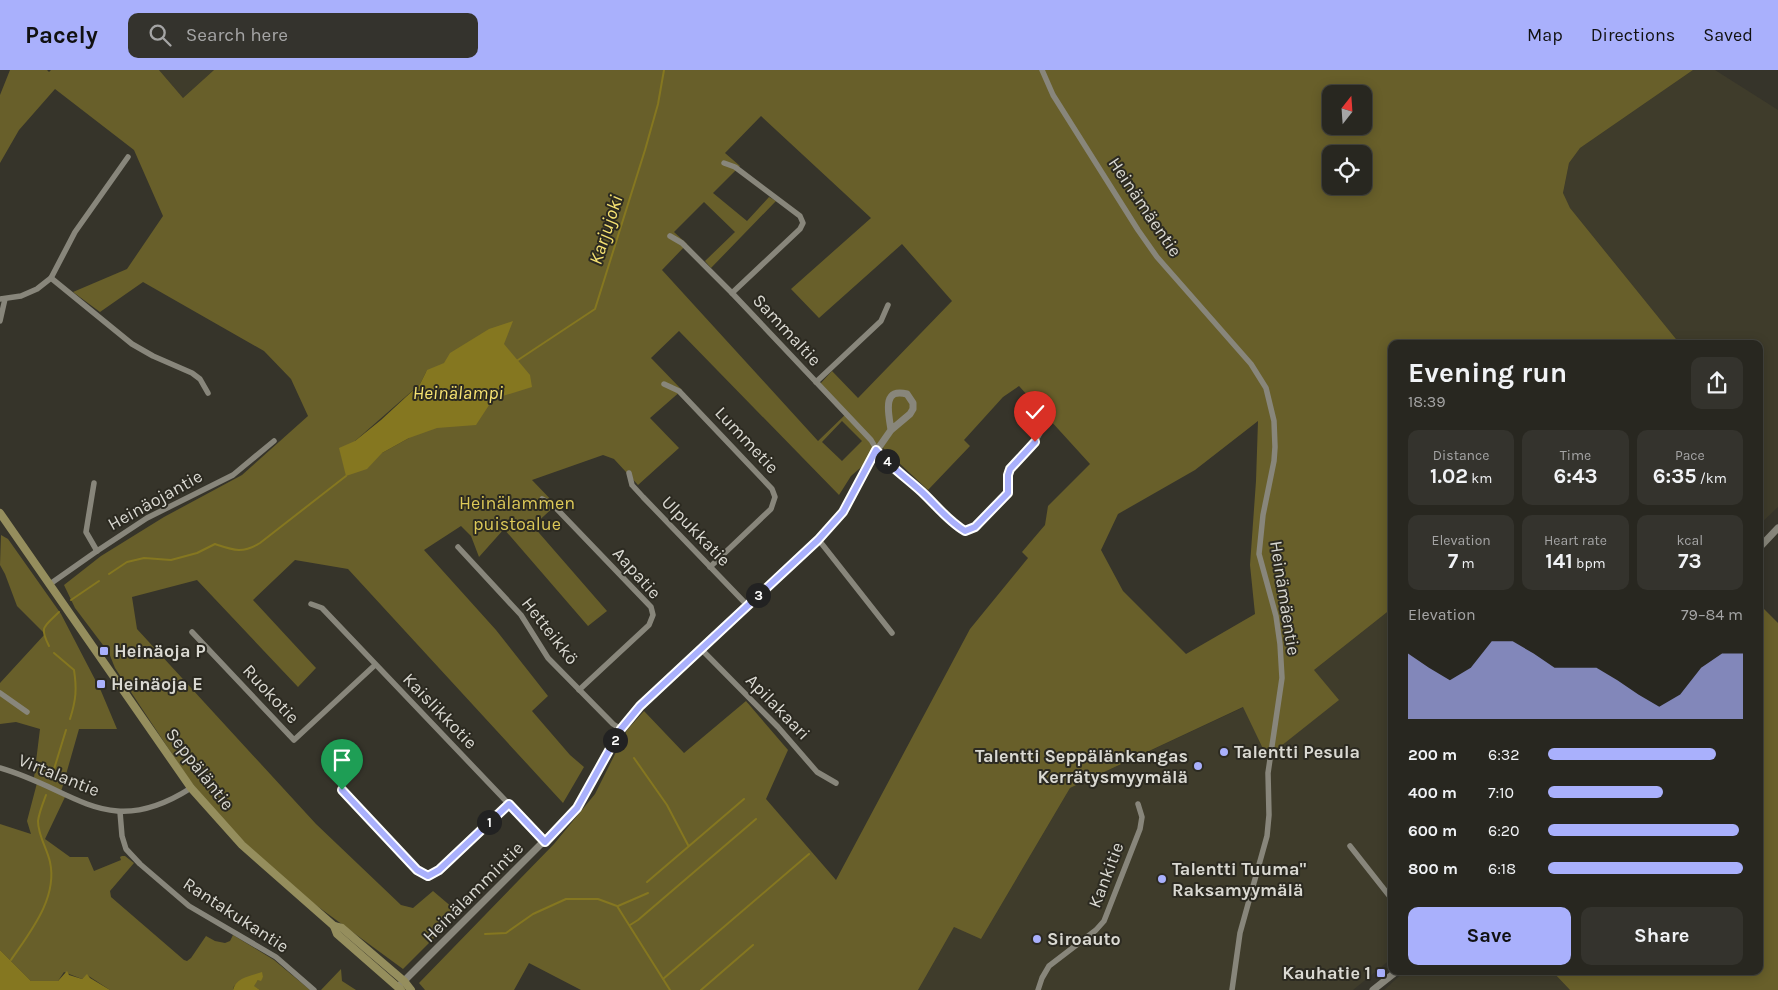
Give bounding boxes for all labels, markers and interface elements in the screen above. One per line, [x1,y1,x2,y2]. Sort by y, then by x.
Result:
search box [128,13,478,58]
text: Pacely [25,21,98,49]
icon: search [146,21,174,49]
text: Search here [186,24,288,46]
text: Map [1527,24,1563,46]
text: Directions [1591,24,1675,46]
text: Saved [1703,24,1753,46]
north arrow [1322,85,1372,135]
map controls [1322,85,1372,195]
button: locate [1322,145,1372,195]
street label: Heinämäentie [1104,153,1186,261]
water label: Karjujoki [584,192,628,268]
street label: Sammaltie [748,289,826,371]
text: Evening run [1408,356,1567,389]
button: share [1691,357,1743,409]
water label: Heinälampi [413,382,503,404]
pin [1014,391,1056,442]
text: 18:39 [1408,392,1446,411]
icon: check [1021,398,1049,426]
street label: Lummetie [710,402,784,478]
text: Distance [1433,447,1489,464]
text: Time [1560,447,1591,464]
text: Pace [1675,447,1705,464]
pin: 4 [874,448,900,474]
text: 4 [883,453,892,470]
text: 1.02 [1430,464,1468,488]
text: 6:43 [1554,464,1597,488]
text: 6:35 [1653,464,1697,488]
street label: Heinäojantie [104,465,206,535]
text: km [1468,470,1492,487]
text: /km [1697,470,1727,487]
street label: Ulpukkatie [657,491,735,571]
park label: Heinälammen puistoalue [459,492,575,535]
text: Elevation [1432,532,1491,549]
text: Heart rate [1544,532,1607,549]
text: kcal [1676,532,1703,549]
street label: Heinämäentie [1265,539,1305,657]
street label: Aapatie [608,543,666,603]
text: 7 [1448,549,1458,573]
text: 141 [1545,549,1573,573]
text: 73 [1678,549,1702,573]
text: m [1458,555,1475,572]
text: bpm [1573,555,1606,572]
pin: 3 [746,582,770,608]
text: 3 [754,587,763,604]
street label: Hetteikkö [517,593,583,669]
text: Elevation [1408,605,1476,624]
text: 79–84 m [1681,605,1743,624]
place label: Heinäoja P [114,640,206,662]
marker: Heinäoja P [98,645,110,657]
street label: Ruokotie [238,660,304,728]
street label: Kaislikkotie [398,668,482,754]
street label: Apilakaari [741,670,815,744]
place label: Heinäoja E [111,673,203,695]
marker: Heinäoja E [95,678,107,690]
street label: Seppäläntie [161,724,239,814]
pin: 2 [602,728,628,752]
text: 2 [611,732,620,749]
pin [321,739,363,790]
place label: Talentti Pesula [1234,741,1360,763]
place label: Talentti Seppälänkangas Kerrätysmyymälä [975,745,1188,788]
text: 200 m [1408,745,1457,764]
text: 6:32 [1488,745,1520,764]
icon: arrive [328,746,356,774]
marker: Talentti Pesula [1218,746,1230,758]
street label: Virtalantie [15,749,103,801]
marker: Talentti Seppälänkangas Kerrätysmyymälä [1192,760,1204,772]
text: 400 m [1408,783,1457,802]
text: 7:10 [1488,783,1514,802]
pin: 1 [476,810,502,834]
text: 1 [487,814,492,831]
text: 600 m [1408,821,1457,840]
text: 6:20 [1488,821,1520,840]
street label: Heinälammintie [418,837,528,947]
street label: Kankitie [1083,839,1129,911]
place label: Talentti Tuuma" Raksamyymälä [1172,858,1307,901]
text: 800 m [1408,859,1458,878]
text: 6:18 [1488,859,1516,878]
street label: Rantakukantie [179,873,293,957]
marker: Talentti Tuuma" Raksamyymälä [1156,873,1168,885]
button: Save [1408,907,1571,965]
button: Share [1581,907,1743,965]
place label: Siroauto [1047,928,1121,950]
marker: Siroauto [1031,933,1043,945]
place label: Kauhatie 1 [1282,962,1371,984]
marker: Kauhatie 1 [1375,967,1387,979]

